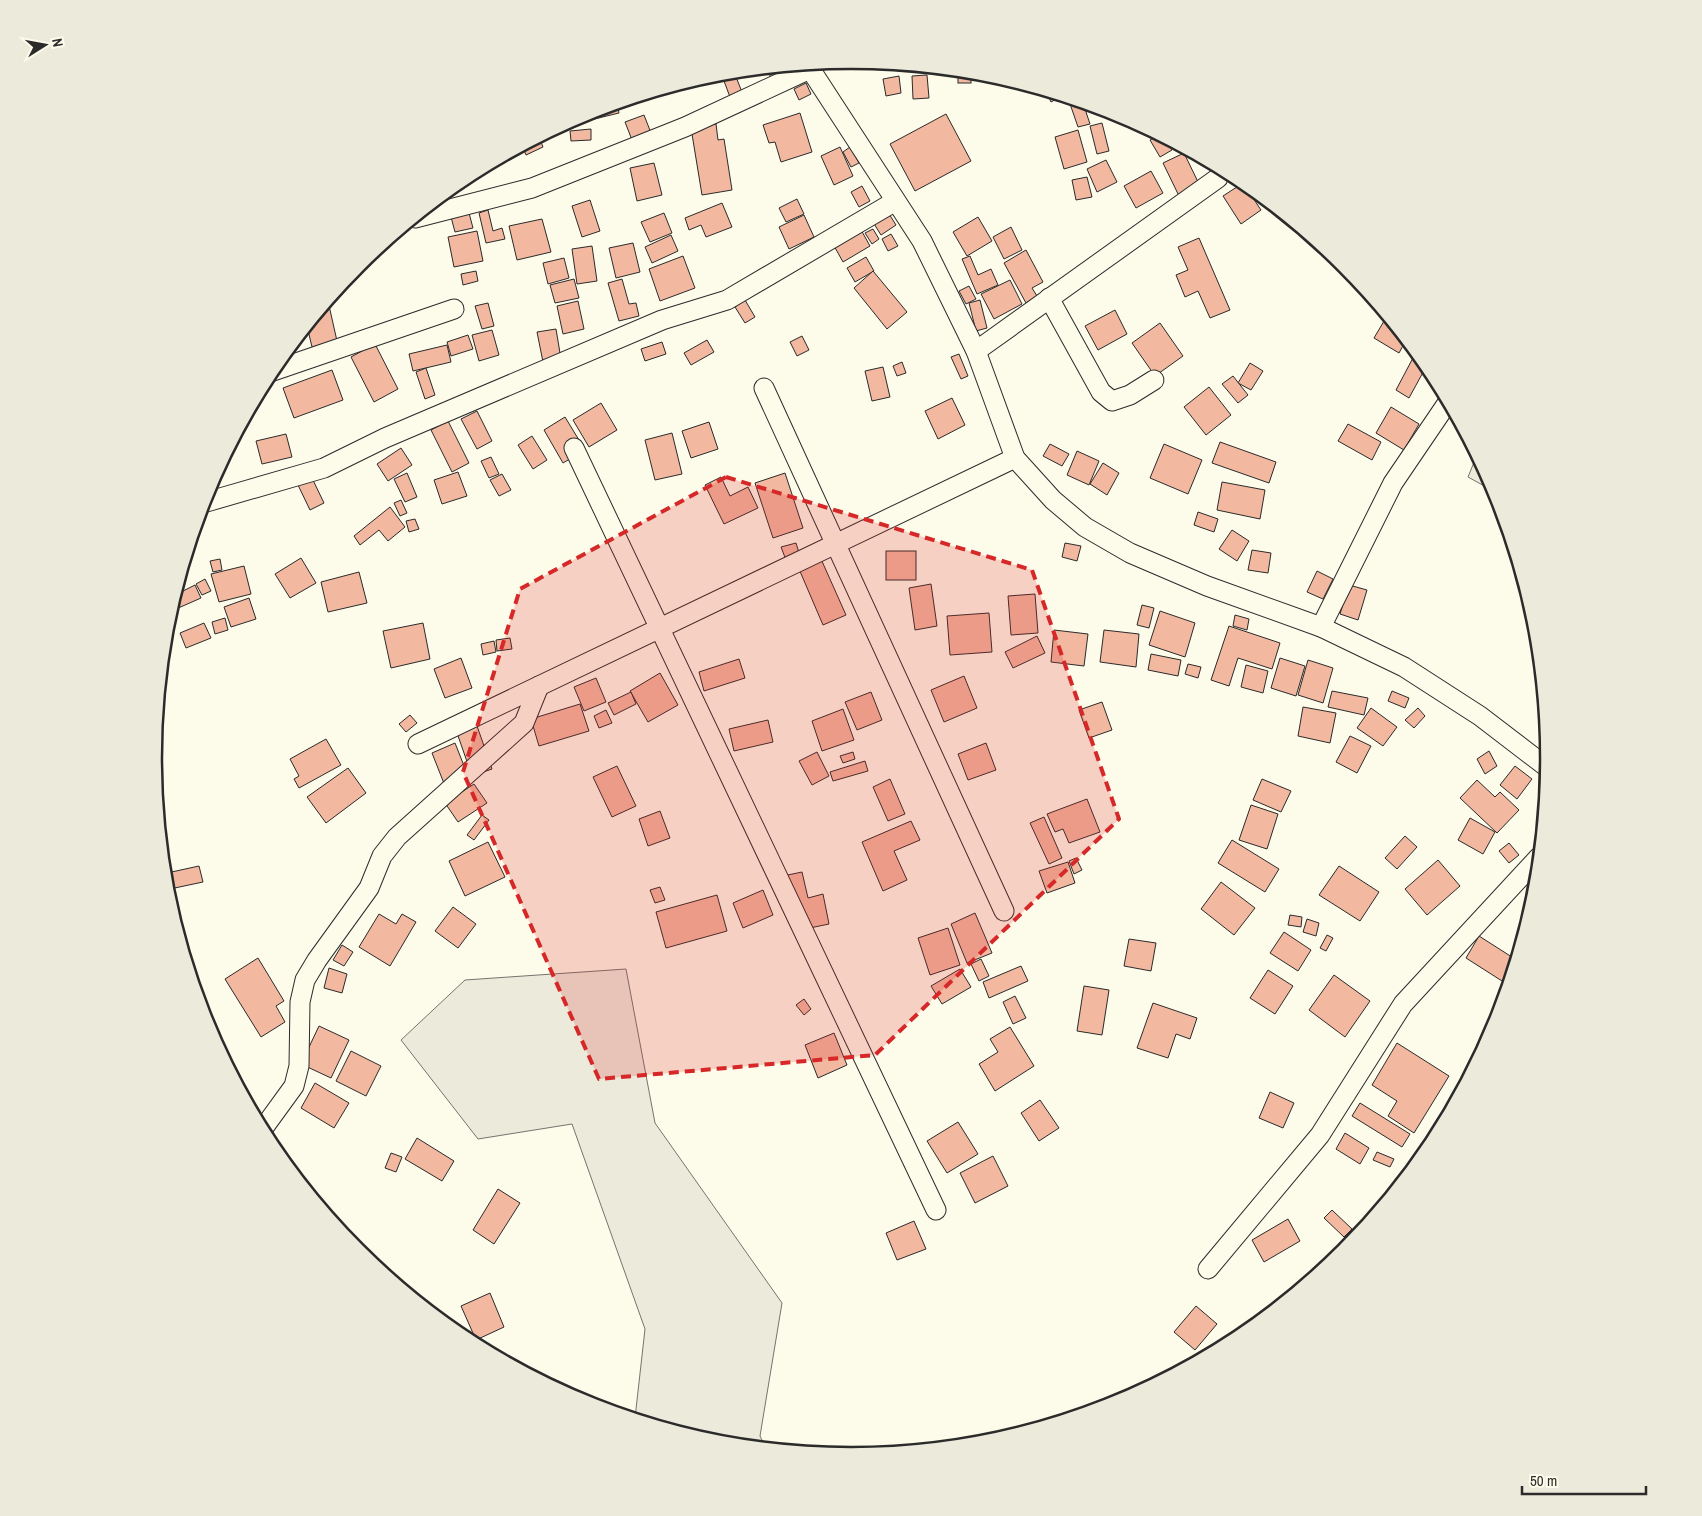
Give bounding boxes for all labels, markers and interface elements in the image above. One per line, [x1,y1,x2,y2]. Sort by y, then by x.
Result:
north arrow [20,20,70,70]
text: N [48,37,67,48]
scale bar [1522,1464,1646,1496]
text: 50 m [1530,1470,1557,1491]

